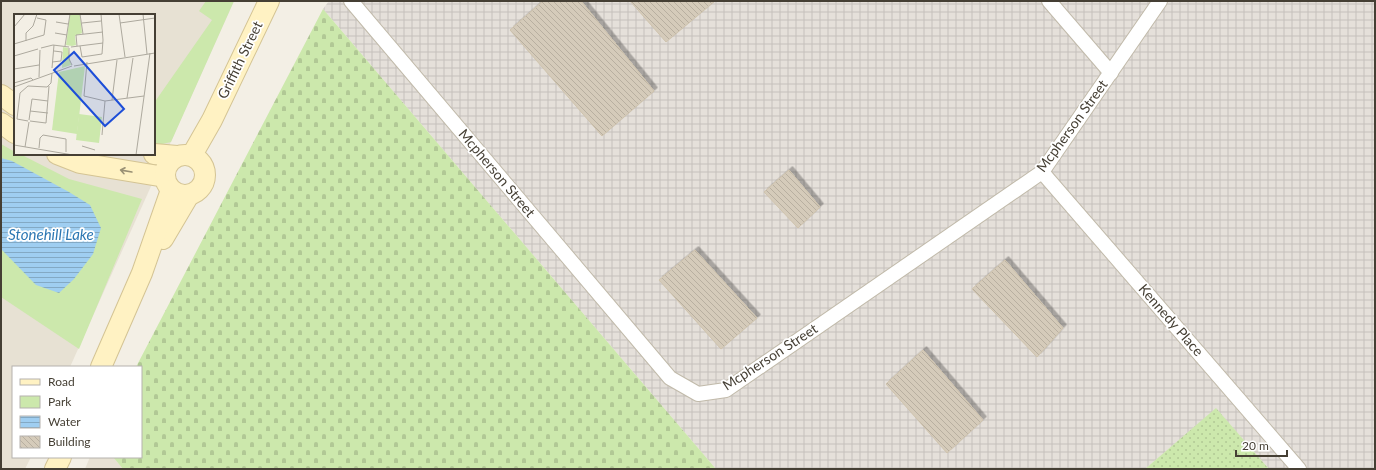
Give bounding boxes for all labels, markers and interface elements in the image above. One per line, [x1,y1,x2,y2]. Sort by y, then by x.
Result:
inset map [14,14,155,155]
street label: Griffith Street [213,18,266,101]
street label: Mcpherson Street [1032,76,1111,175]
street label: Mcpherson Street [456,125,539,220]
one-way arrow [120,167,133,175]
water label: Stonehill Lake [8,225,94,243]
street label: Kennedy Place [1135,280,1207,359]
street label: Mcpherson Street [719,320,820,394]
legend [12,366,142,458]
text: Road [48,374,75,389]
text: Park [48,394,72,409]
text: Water [48,414,81,429]
scale bar [1236,432,1287,458]
text: Building [48,434,91,449]
text: 20 m [1242,438,1269,453]

